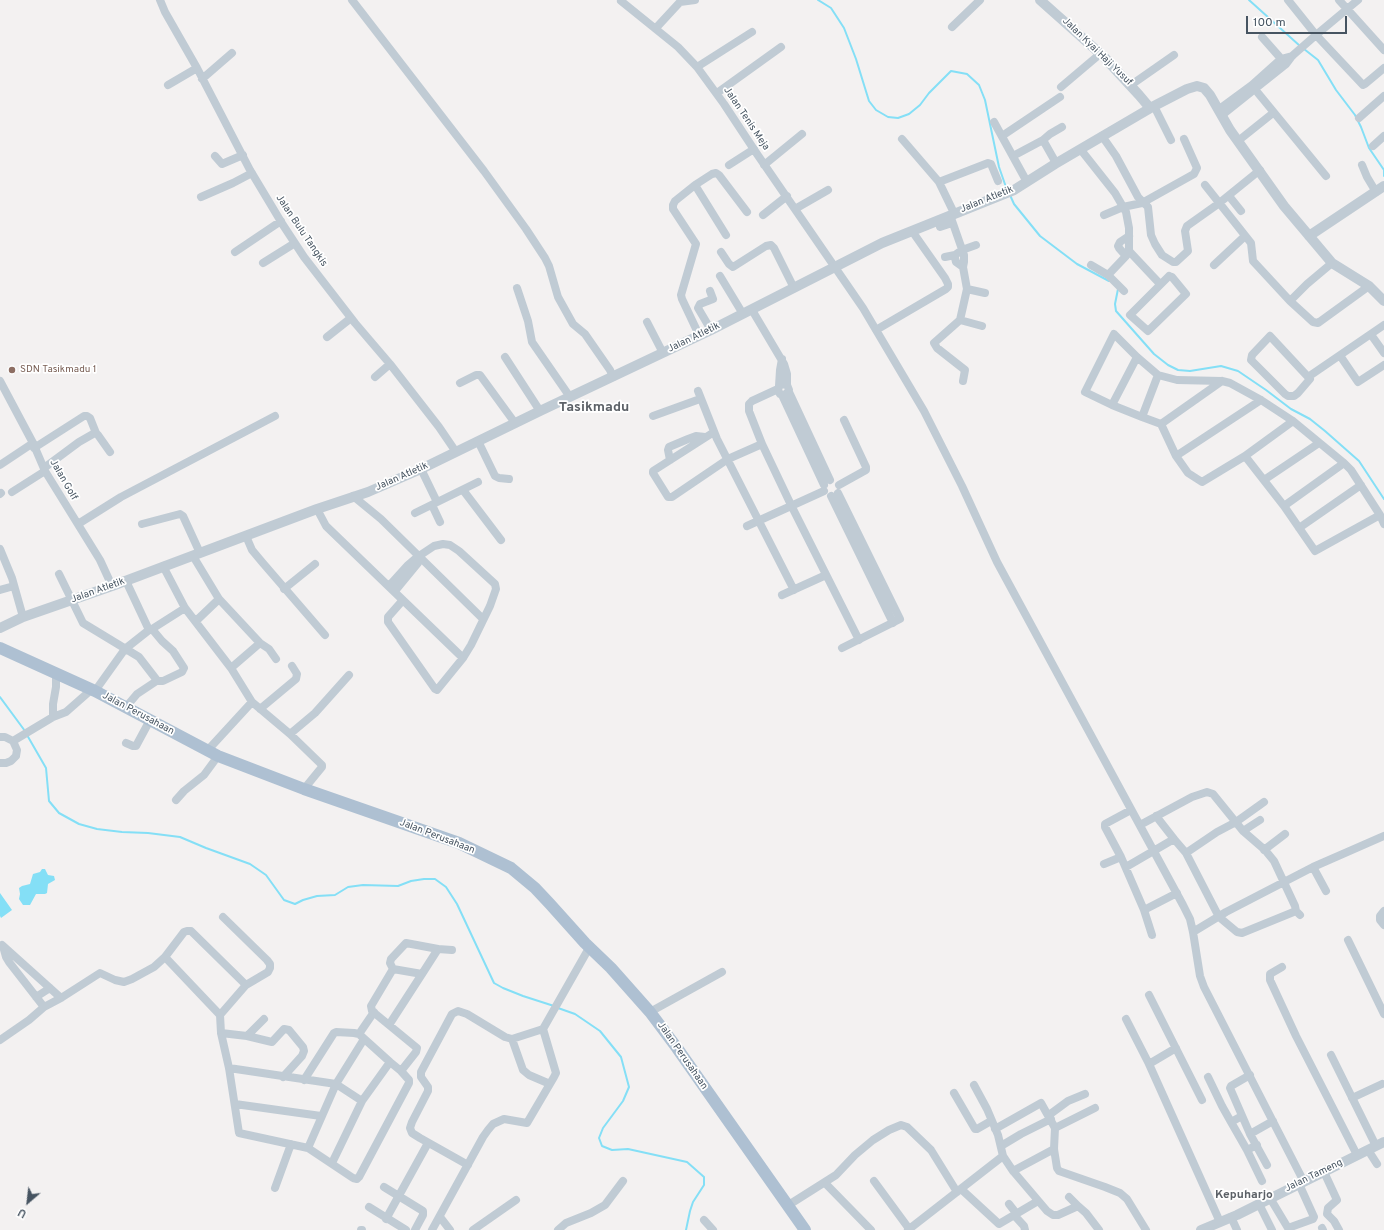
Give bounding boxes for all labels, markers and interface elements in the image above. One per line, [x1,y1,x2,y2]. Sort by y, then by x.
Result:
scale bar [1248,8,1349,34]
street label: Jalan Kyai Haji Yusuf [1059,15,1135,89]
text: 100 m [1253,15,1286,31]
street label: Jalan Tenis Meja [720,85,772,153]
street label: Jalan Atletik [959,184,1015,216]
street label: Jalan Bulu Tangkis [273,193,329,269]
street label: Jalan Atletik [666,320,722,356]
place label: SDN Tasikmadu 1 [20,364,97,376]
marker: SDN Tasikmadu 1 [7,365,17,375]
district label: Tasikmadu [559,400,629,416]
street label: Jalan Golf [47,457,79,503]
street label: Jalan Atletik [374,460,430,494]
street label: Jalan Atletik [70,576,126,606]
street label: Jalan Perusahaan [100,690,176,738]
street label: Jalan Perusahaan [398,817,476,857]
street label: Jalan Perusahaan [654,1020,710,1092]
street label: Jalan Tameng [1283,1157,1345,1195]
north arrow [8,1182,48,1222]
district label: Kepuharjo [1215,1189,1273,1203]
text: U [16,1205,29,1221]

